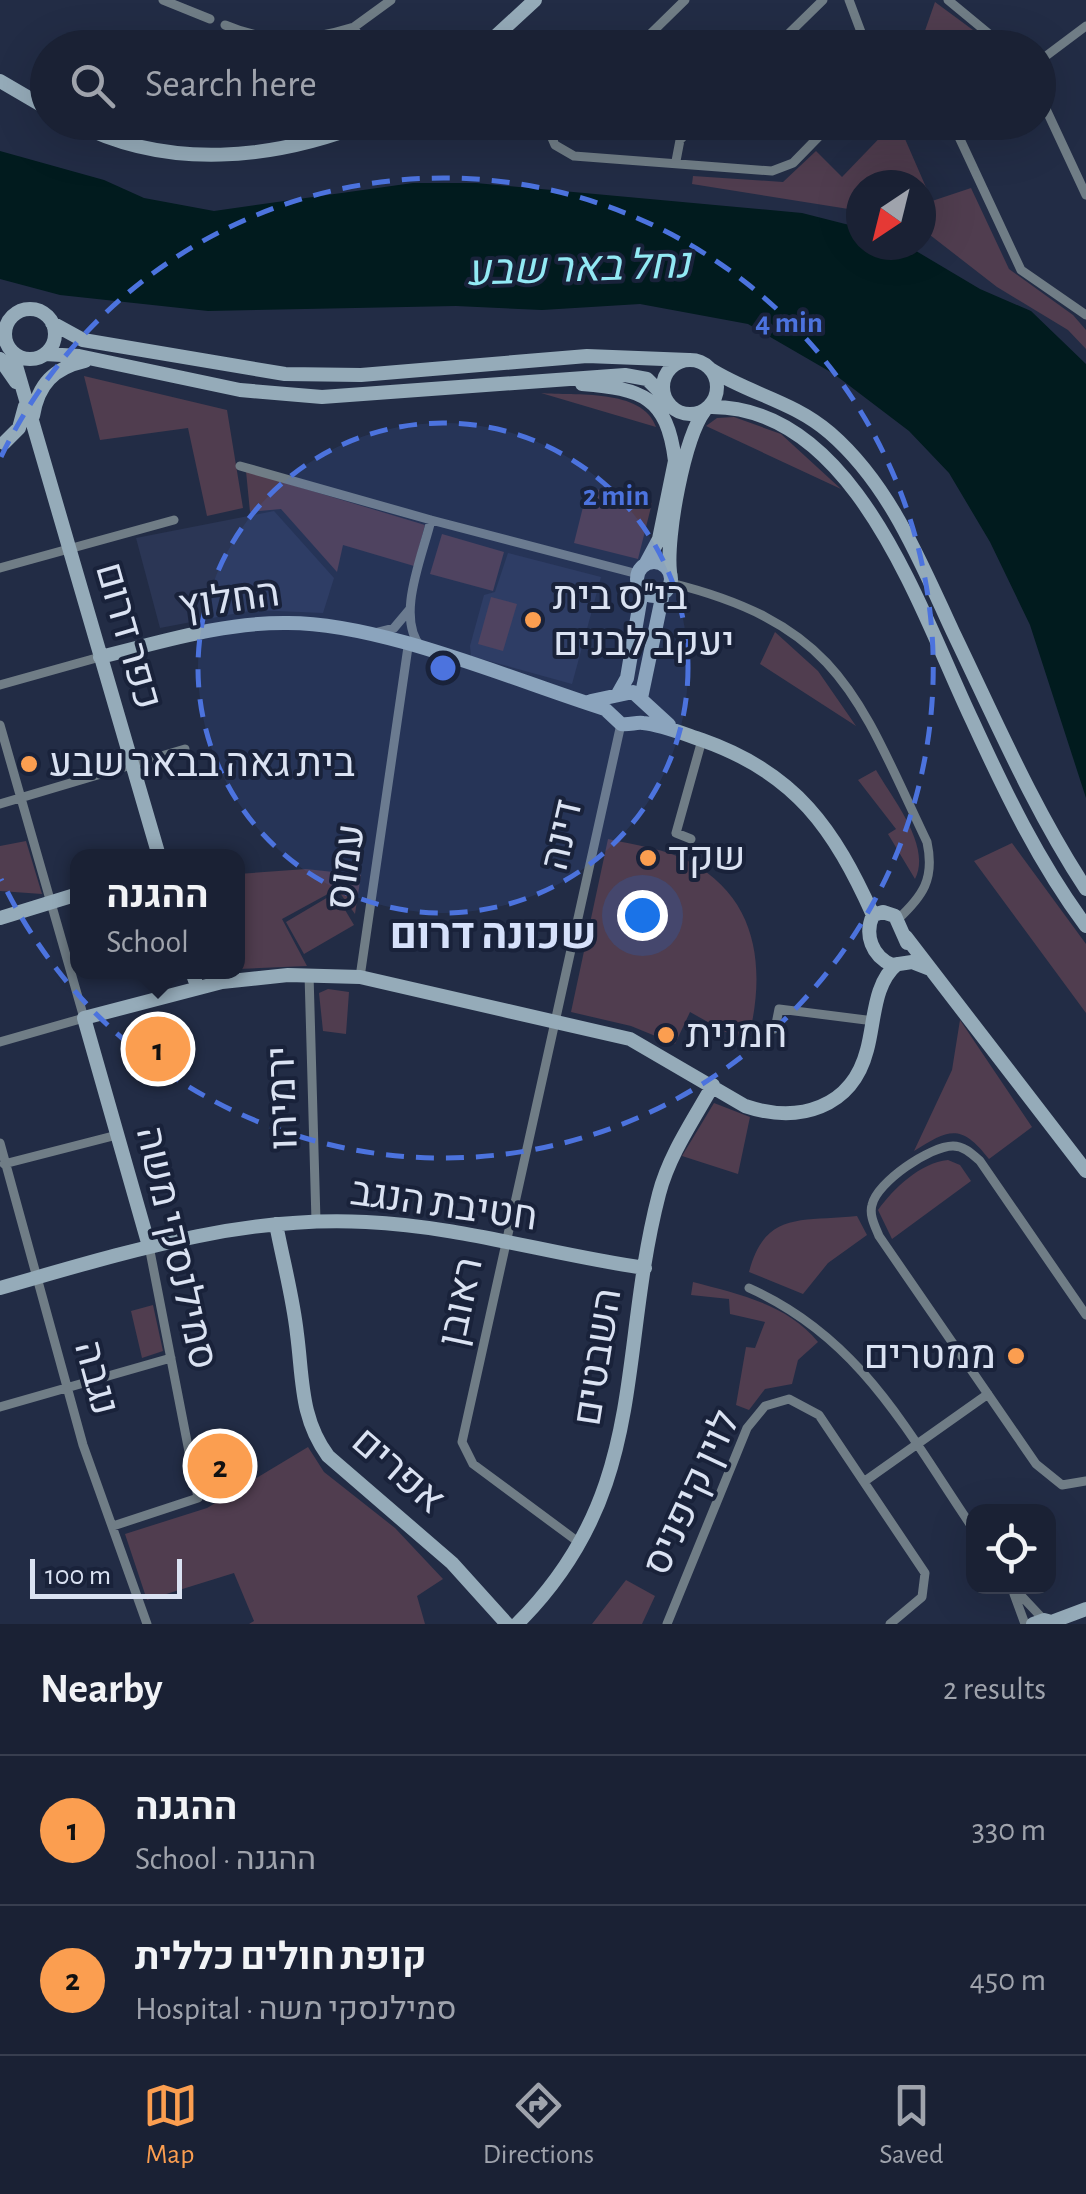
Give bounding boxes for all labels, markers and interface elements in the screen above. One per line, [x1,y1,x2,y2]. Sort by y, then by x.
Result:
search box [30,30,1056,140]
icon: search [65,58,120,113]
text: Search here [145,66,317,104]
north arrow [846,170,936,260]
water label: נחל באר שבע [465,243,693,293]
text: 4 min [755,308,823,338]
text: 2 min [583,481,649,511]
street label: כפר דרום [88,558,168,714]
street label: החלוץ [176,573,282,627]
place label: בי"ס בית יעקב לבנים [553,577,734,663]
marker: בי"ס בית יעקב לבנים [522,609,544,631]
centre of rings [425,650,461,686]
place label: בית גאה בבאר שבע [49,744,355,784]
marker: בית גאה בבאר שבע [18,753,40,775]
street label: דינה [535,796,589,874]
street label: עמוס [320,822,372,912]
place label: שקד [668,838,745,878]
marker: שקד [637,847,659,869]
popup [70,849,245,979]
text: ההגנה [106,877,209,915]
your location [617,890,668,941]
district label: שכונה דרום [389,914,597,956]
text: School [106,926,189,958]
pin: 1 [126,1012,190,1086]
place label: חמנית [686,1015,787,1055]
marker: חמנית [655,1024,677,1046]
street label: ירמיהו [261,1045,305,1151]
street label: סמילנסקי משה [129,1123,223,1373]
street label: חטיבת הנגב [348,1172,540,1238]
street label: ראובן [432,1254,490,1350]
street label: השבטים [567,1285,629,1429]
place label: ממטרים [863,1336,996,1376]
street label: נגבה [67,1337,125,1419]
marker: ממטרים [1005,1345,1027,1367]
street label: לוין קיפניס [637,1405,747,1581]
street label: אפרים [344,1421,452,1521]
pin: 2 [188,1428,252,1504]
map controls [966,1504,1056,1594]
button: locate [966,1504,1056,1594]
scale bar [30,1554,182,1598]
text: 100 m [45,1562,111,1590]
text: Nearby [40,1668,163,1710]
text: 2 results [943,1673,1046,1705]
text: ההגנה [135,1789,237,1827]
text: 1 [67,1814,78,1846]
text: 330 m [972,1814,1046,1846]
text: School · ההגנה [135,1843,316,1875]
text: קופת חולים כללית [135,1939,427,1977]
text: 2 [65,1964,80,1996]
text: 450 m [969,1964,1046,1996]
text: Hospital · סמילנסקי משה [135,1993,457,2025]
tab: Map [143,2078,198,2172]
tab: Directions [483,2078,594,2172]
tab: Saved [879,2078,943,2172]

